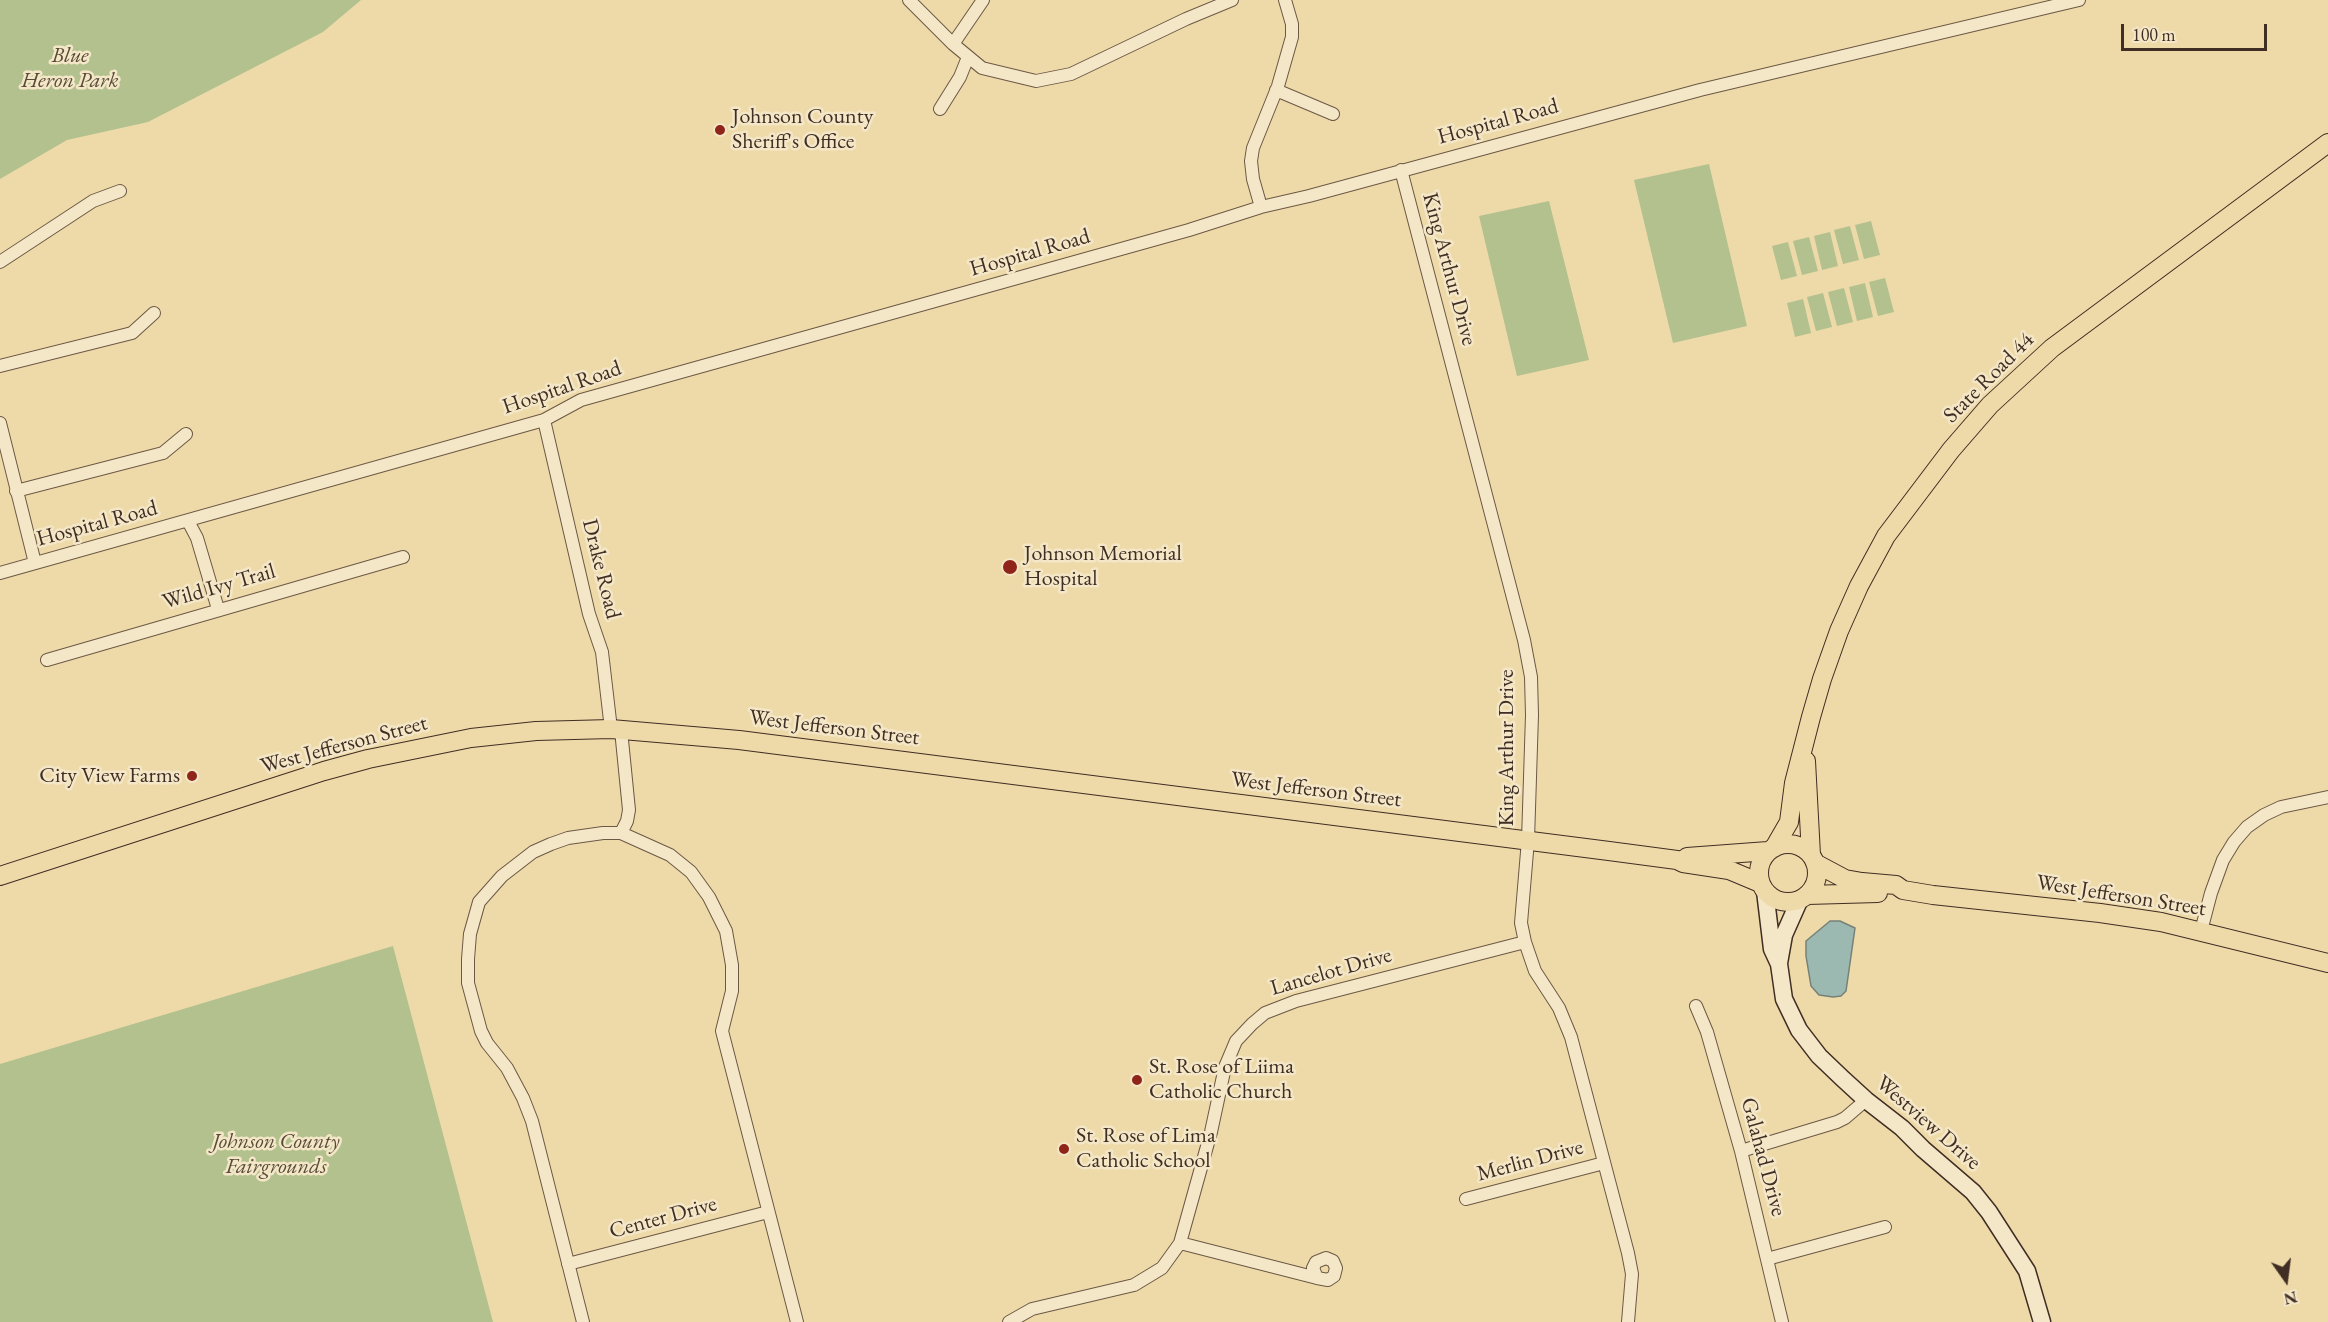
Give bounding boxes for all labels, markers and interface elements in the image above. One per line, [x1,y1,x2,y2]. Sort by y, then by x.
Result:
scale bar [2124,12,2270,50]
text: 100 m [2132,23,2176,46]
park label: Blue Heron Park [22,43,118,94]
street label: Hospital Road [1435,93,1561,151]
place label: Johnson County Sheriff's Office [732,104,873,156]
marker: Johnson County Sheriff's Office [713,123,727,137]
street label: King Arthur Drive [1416,190,1482,348]
street label: Hospital Road [967,223,1093,283]
street label: State Road 44 [1938,327,2040,429]
street label: Hospital Road [499,355,625,421]
street label: Hospital Road [34,495,160,553]
street label: Drake Road [576,516,626,622]
place label: Johnson Memorial Hospital [1024,541,1182,592]
street label: Wild Ivy Trail [159,558,279,616]
marker: Johnson Memorial Hospital [1001,558,1019,576]
street label: King Arthur Drive [1494,669,1520,827]
street label: West Jefferson Street [747,704,921,752]
street label: West Jefferson Street [258,710,430,780]
place label: City View Farms [39,763,180,789]
street label: West Jefferson Street [1229,766,1403,814]
marker: City View Farms [185,769,199,783]
street label: West Jefferson Street [2034,870,2208,922]
street label: Lancelot Drive [1267,942,1395,1002]
place label: St. Rose of Liima Catholic Church [1149,1054,1294,1106]
street label: Westview Drive [1870,1070,1986,1176]
marker: St. Rose of Liima Catholic Church [1130,1073,1144,1087]
street label: Galahad Drive [1735,1095,1791,1219]
place label: St. Rose of Lima Catholic School [1076,1123,1216,1174]
park label: Johnson County Fairgrounds [212,1129,340,1180]
street label: Merlin Drive [1474,1134,1586,1188]
marker: St. Rose of Lima Catholic School [1057,1142,1071,1156]
street label: Center Drive [606,1191,720,1245]
north arrow [2256,1250,2316,1310]
text: N [2282,1286,2299,1310]

